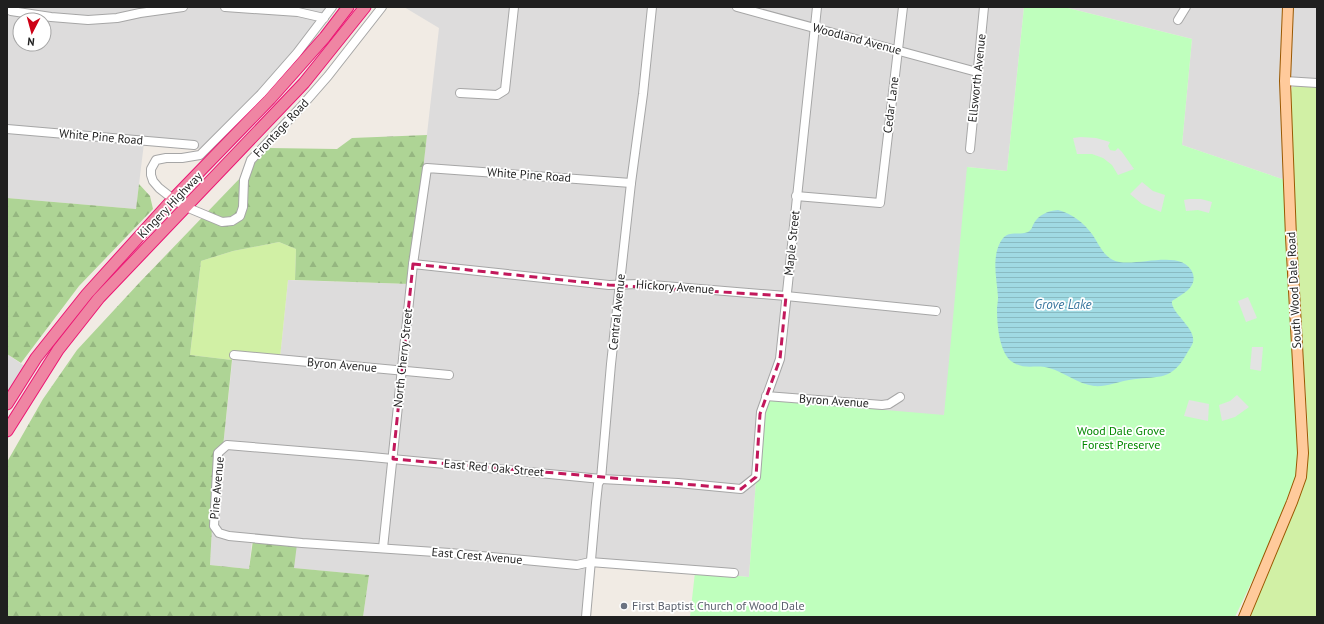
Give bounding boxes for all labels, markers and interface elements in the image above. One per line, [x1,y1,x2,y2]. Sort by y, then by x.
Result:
north arrow [12,12,52,52]
street label: Woodland Avenue [811,19,903,58]
street label: Ellsworth Avenue [964,33,989,123]
text: N [27,35,35,49]
street label: Cedar Lane [880,76,901,134]
street label: Frontage Road [250,95,312,160]
street label: White Pine Road [58,125,144,148]
street label: White Pine Road [487,164,572,185]
street label: Kingery Highway [134,168,205,241]
street label: Maple Street [781,210,802,276]
street label: South Wood Dale Road [1283,231,1304,349]
street label: Central Avenue [605,273,628,351]
street label: Hickory Avenue [635,276,715,297]
water label: Grove Lake [1035,296,1091,313]
street label: North Cherry Street [390,308,415,408]
street label: Byron Avenue [307,354,378,375]
street label: Byron Avenue [799,391,869,410]
park label: Wood Dale Grove Forest Preserve [1077,423,1165,452]
street label: Pine Avenue [206,456,227,520]
street label: East Red Oak Street [443,456,545,479]
street label: East Crest Avenue [431,544,523,567]
place label: First Baptist Church of Wood Dale [632,598,804,613]
marker: First Baptist Church of Wood Dale [619,601,629,611]

